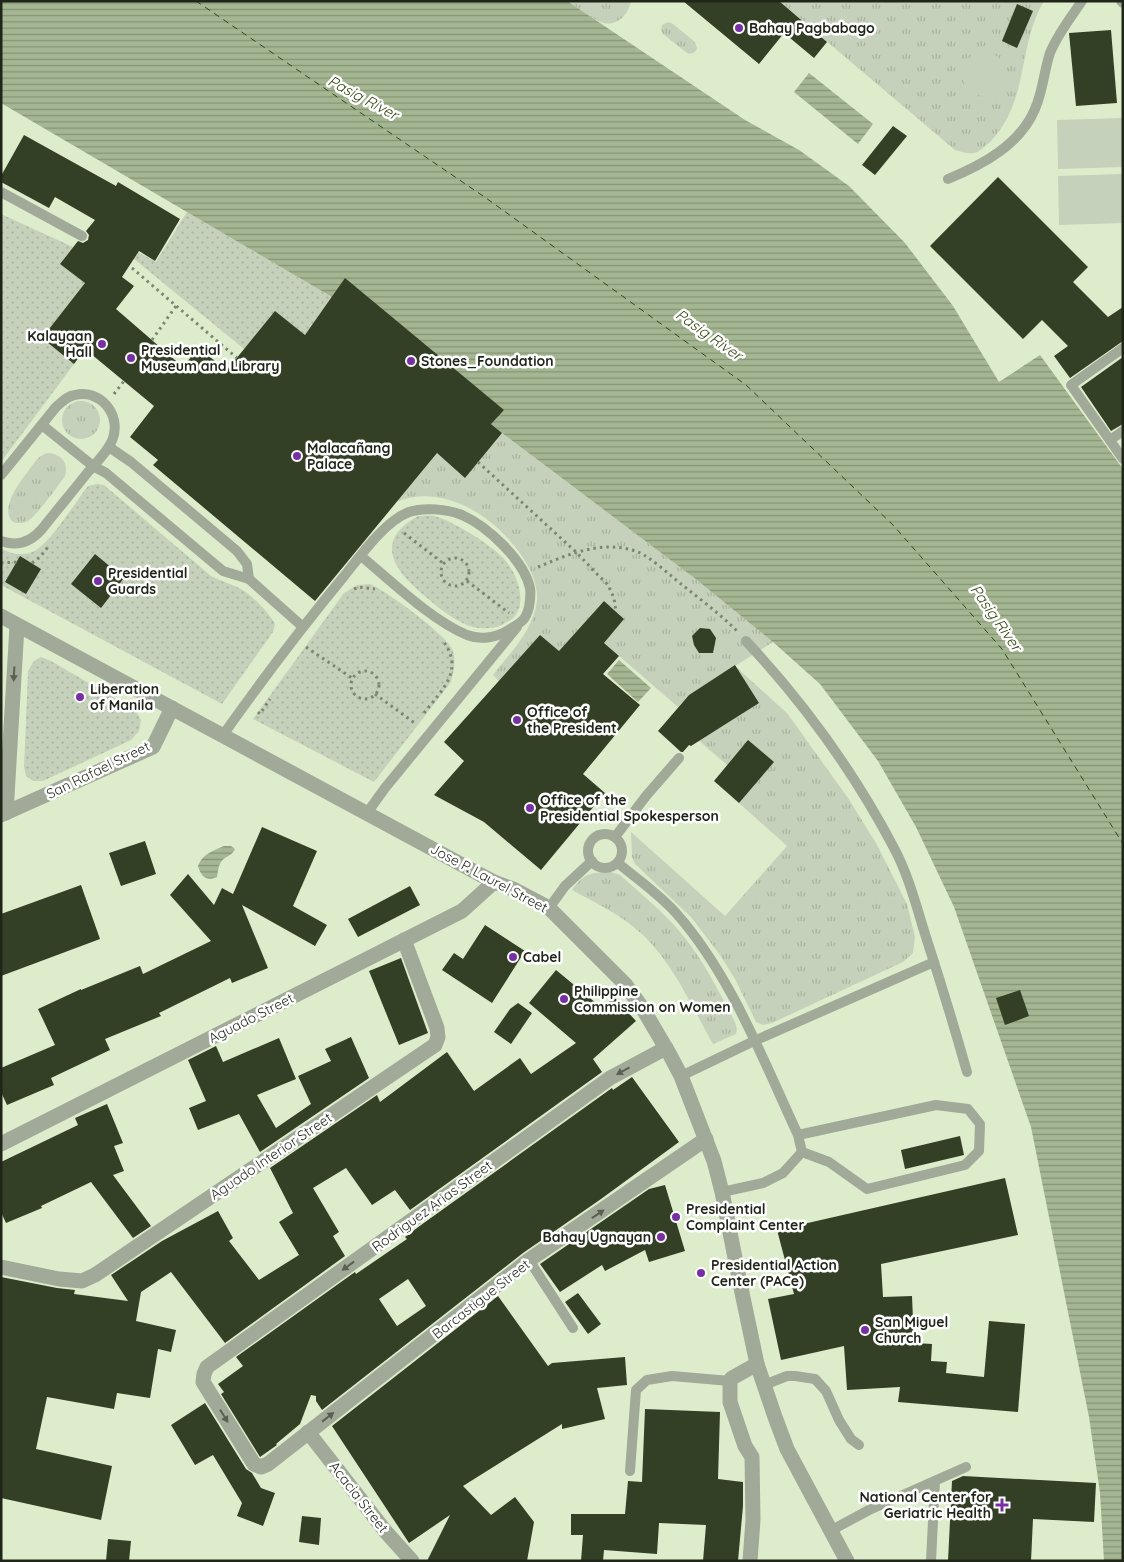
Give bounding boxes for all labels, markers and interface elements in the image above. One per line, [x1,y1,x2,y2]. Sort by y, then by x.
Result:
place label: Bahay Pagbabago [749,19,875,37]
marker: Bahay Pagbabago [733,22,745,34]
water label: Pasig River [325,71,404,125]
water label: Pasig River [672,305,748,366]
place label: Kalayaan Hall [27,327,92,361]
marker: Kalayaan Hall [96,338,108,350]
place label: Presidential Museum and Library [141,341,280,375]
marker: Presidential Museum and Library [125,352,137,364]
place label: Stones_Foundation [421,352,554,370]
marker: Stones_Foundation [405,355,417,367]
place label: Malacañang Palace [307,439,390,473]
marker: Malacañang Palace [291,450,303,462]
place label: Presidential Guards [108,564,188,598]
marker: Presidential Guards [92,575,104,587]
water label: Pasig River [967,581,1028,657]
one-way arrow [10,666,18,682]
place label: Liberation of Manila [90,680,159,714]
marker: Liberation of Manila [74,691,86,703]
place label: Office of the President [527,703,617,737]
marker: Office of the President [511,714,523,726]
street label: San Rafael Street [43,737,153,803]
place label: Office of the Presidential Spokesperson [540,791,719,825]
marker: Office of the Presidential Spokesperson [524,802,536,814]
street label: Jose P. Laurel Street [427,840,551,917]
place label: Cabel [523,948,561,966]
marker: Cabel [507,951,519,963]
place label: Philippine Commission on Women [574,982,731,1016]
street label: Aguado Street [205,989,297,1047]
marker: Philippine Commission on Women [558,993,570,1005]
one-way arrow [616,1067,631,1075]
street label: Aguado Interior Street [207,1108,336,1204]
street label: Rodriguez Arias Street [368,1156,496,1256]
place label: Presidential Complaint Center [686,1200,804,1234]
one-way arrow [591,1209,605,1219]
marker: Presidential Complaint Center [670,1211,682,1223]
place label: Bahay Ugnayan [543,1228,651,1246]
marker: Bahay Ugnayan [655,1231,667,1243]
street label: Barcastigue Street [428,1255,534,1343]
place label: Presidential Action Center (PACe) [711,1256,837,1290]
one-way arrow [341,1261,355,1271]
marker: Presidential Action Center (PACe) [695,1267,707,1279]
place label: San Miguel Church [875,1313,948,1347]
marker: San Miguel Church [859,1324,871,1336]
one-way arrow [220,1410,229,1423]
one-way arrow [322,1412,335,1422]
street label: Acacia Street [326,1458,393,1536]
place label: National Center for Geriatric Health [860,1488,991,1522]
marker: National Center for Geriatric Health [995,1498,1009,1512]

